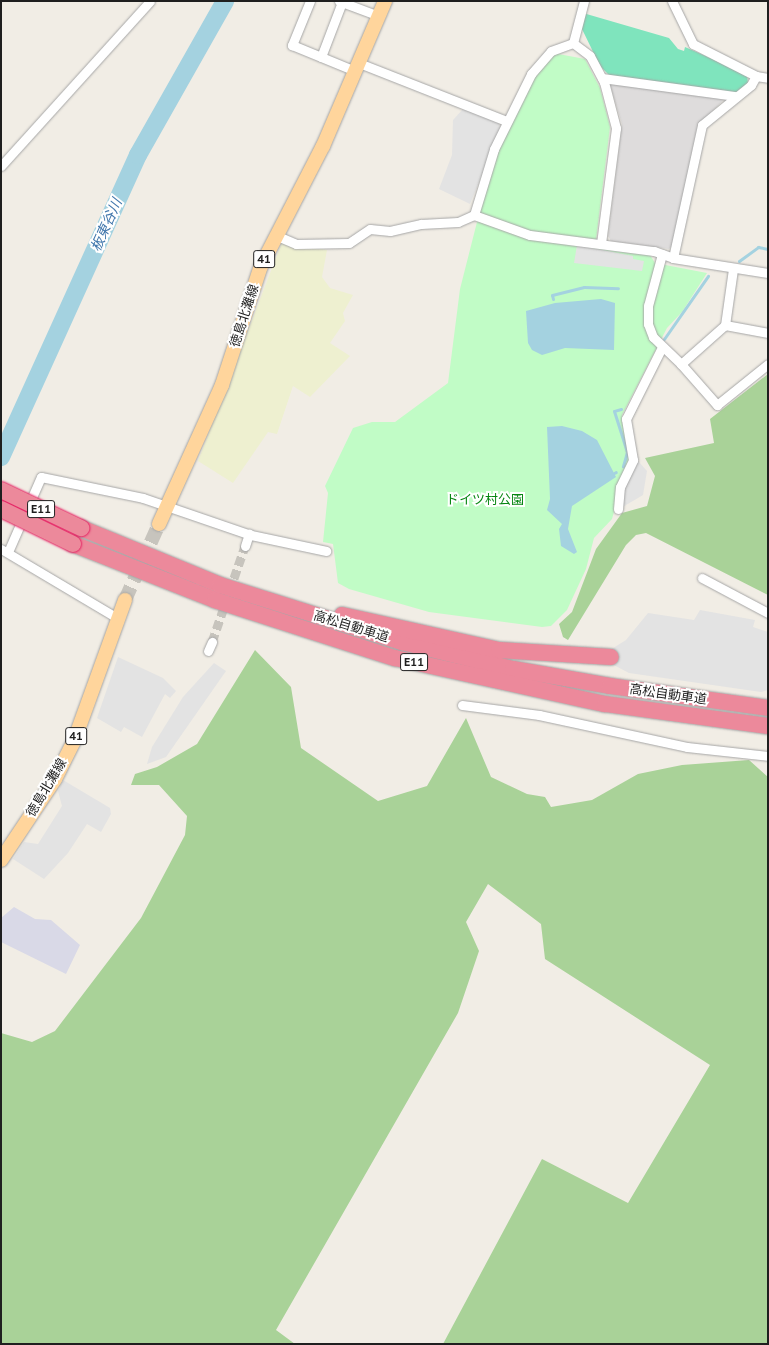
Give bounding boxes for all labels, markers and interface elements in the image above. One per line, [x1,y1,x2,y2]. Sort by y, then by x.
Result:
water label: 板東谷川 [87,196,125,254]
road number: 41 [253,249,275,269]
street label: 徳島北灘線 [228,283,262,349]
park label: ドイツ村公園 [446,492,524,508]
road number: E11 [27,499,55,519]
street label: 高松自動車道 [311,608,391,646]
road number: E11 [400,652,428,672]
street label: 高松自動車道 [628,682,708,708]
road number: 41 [65,726,87,746]
street label: 徳島北灘線 [24,756,70,820]

